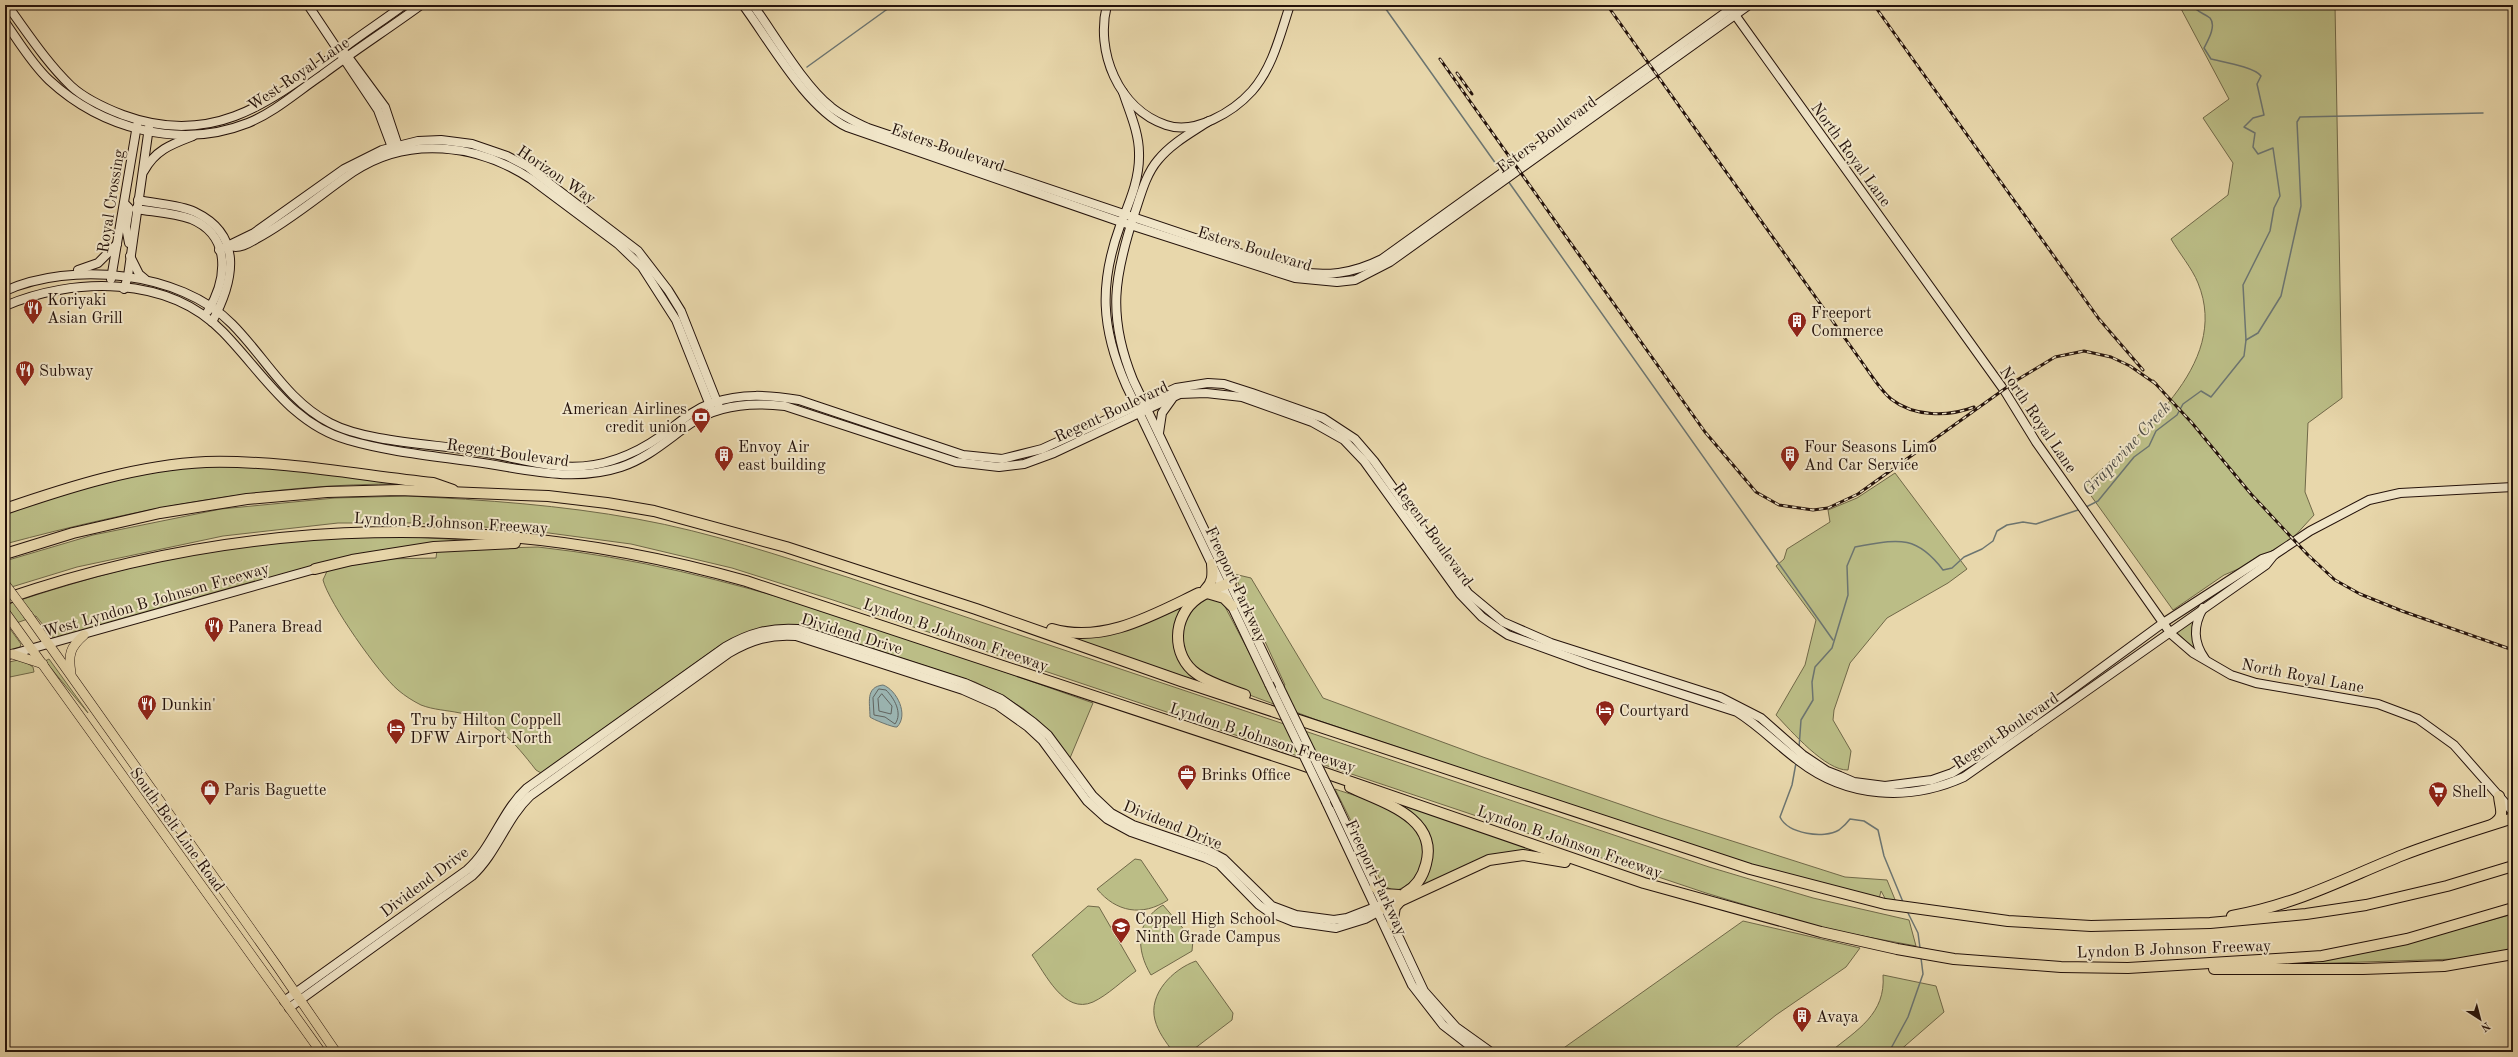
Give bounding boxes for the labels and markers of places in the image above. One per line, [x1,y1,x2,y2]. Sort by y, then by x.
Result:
place label: Koriyaki Asian Grill [47,293,123,327]
restaurant icon: Koriyaki Asian Grill [22,297,44,325]
place label: Freeport Commerce [1811,306,1883,340]
building icon: Freeport Commerce [1786,310,1808,338]
restaurant icon: Subway [14,359,36,387]
place label: Subway [39,364,94,380]
place label: American Airlines credit union [561,402,687,436]
bank icon: American Airlines credit union [690,406,712,434]
place label: Envoy Air east building [738,440,826,474]
place label: Four Seasons Limo And Car Service [1804,440,1937,474]
building icon: Envoy Air east building [713,444,735,472]
building icon: Four Seasons Limo And Car Service [1779,444,1801,472]
restaurant icon: Panera Bread [203,615,225,643]
place label: Panera Bread [228,620,322,636]
restaurant icon: Dunkin' [136,693,158,721]
place label: Dunkin' [161,698,216,714]
hotel icon: Courtyard [1594,699,1616,727]
place label: Courtyard [1619,704,1689,720]
place label: Tru by Hilton Coppell DFW Airport North [410,713,561,747]
hotel icon: Tru by Hilton Coppell DFW Airport North [385,717,407,745]
office icon: Brinks Office [1176,763,1198,791]
place label: Brinks Office [1201,768,1291,784]
shop icon: Paris Baguette [199,778,221,806]
supermarket icon: Shell [2427,780,2449,808]
place label: Paris Baguette [224,783,326,799]
place label: Shell [2452,785,2487,801]
place label: Coppell High School Ninth Grade Campus [1135,912,1280,946]
school or university icon: Coppell High School Ninth Grade Campus [1110,916,1132,944]
building icon: Avaya [1791,1005,1813,1033]
place label: Avaya [1816,1010,1859,1026]

